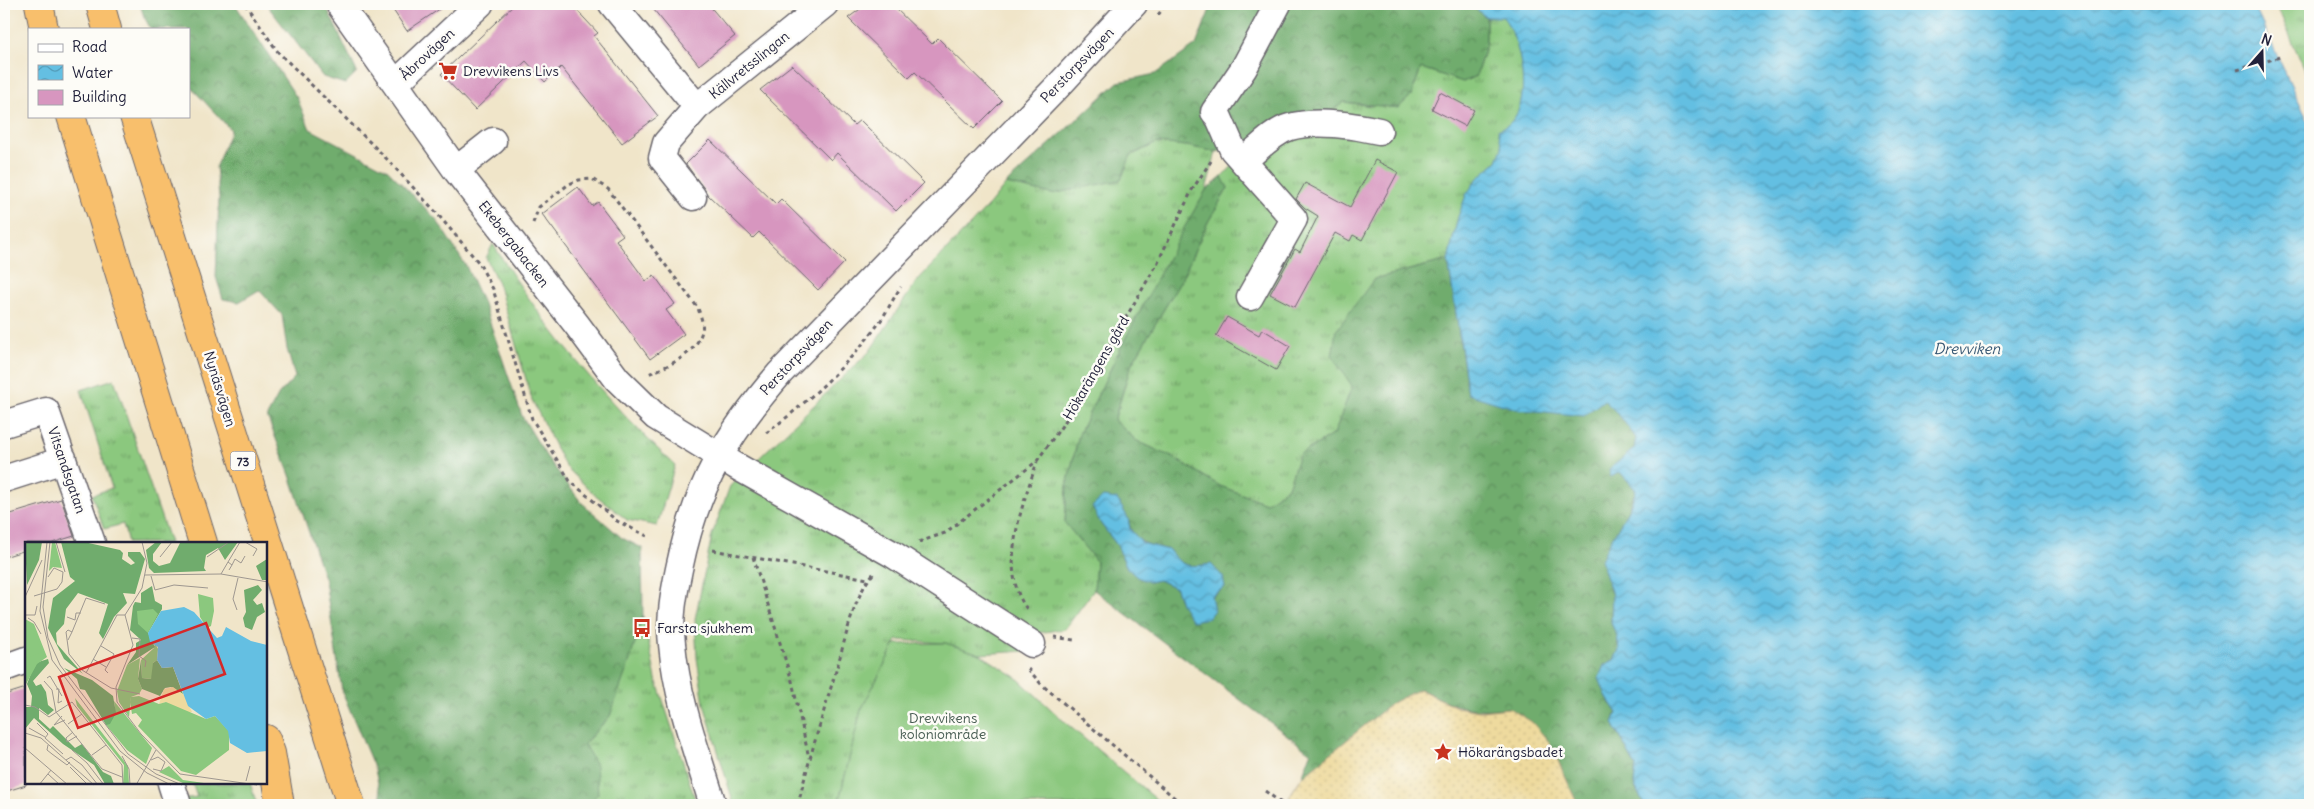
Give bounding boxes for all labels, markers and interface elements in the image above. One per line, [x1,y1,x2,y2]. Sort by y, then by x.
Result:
street label: Perstorpsvägen [1036,23,1118,107]
street label: Åbrovägen [396,24,458,84]
street label: Källvretsslingan [705,27,793,103]
legend [28,28,190,118]
north arrow [2236,28,2286,78]
text: N [2259,30,2274,50]
text: Road [72,37,107,56]
supermarket icon: Drevvikens Livs [437,60,459,82]
place label: Drevvikens Livs [463,62,559,80]
text: Water [72,63,113,82]
text: Building [72,87,127,106]
street label: Ekebergabacken [475,197,553,291]
street label: Hökarängens gård [1059,313,1133,423]
street label: Perstorpsvägen [756,315,836,399]
water label: Drevviken [1934,339,2001,358]
street label: Nynäsvägen [200,349,240,429]
street label: Vitsandsgatan [44,424,90,516]
road number: 73 [230,452,256,471]
inset map [25,542,268,784]
bus stop icon: Farsta sjukhem [631,617,653,639]
place label: Farsta sjukhem [657,619,753,637]
park label: Drevvikens koloniområde [900,709,986,743]
place icon: Hökarängsbadet [1432,741,1454,763]
place label: Hökarängsbadet [1458,743,1563,761]

